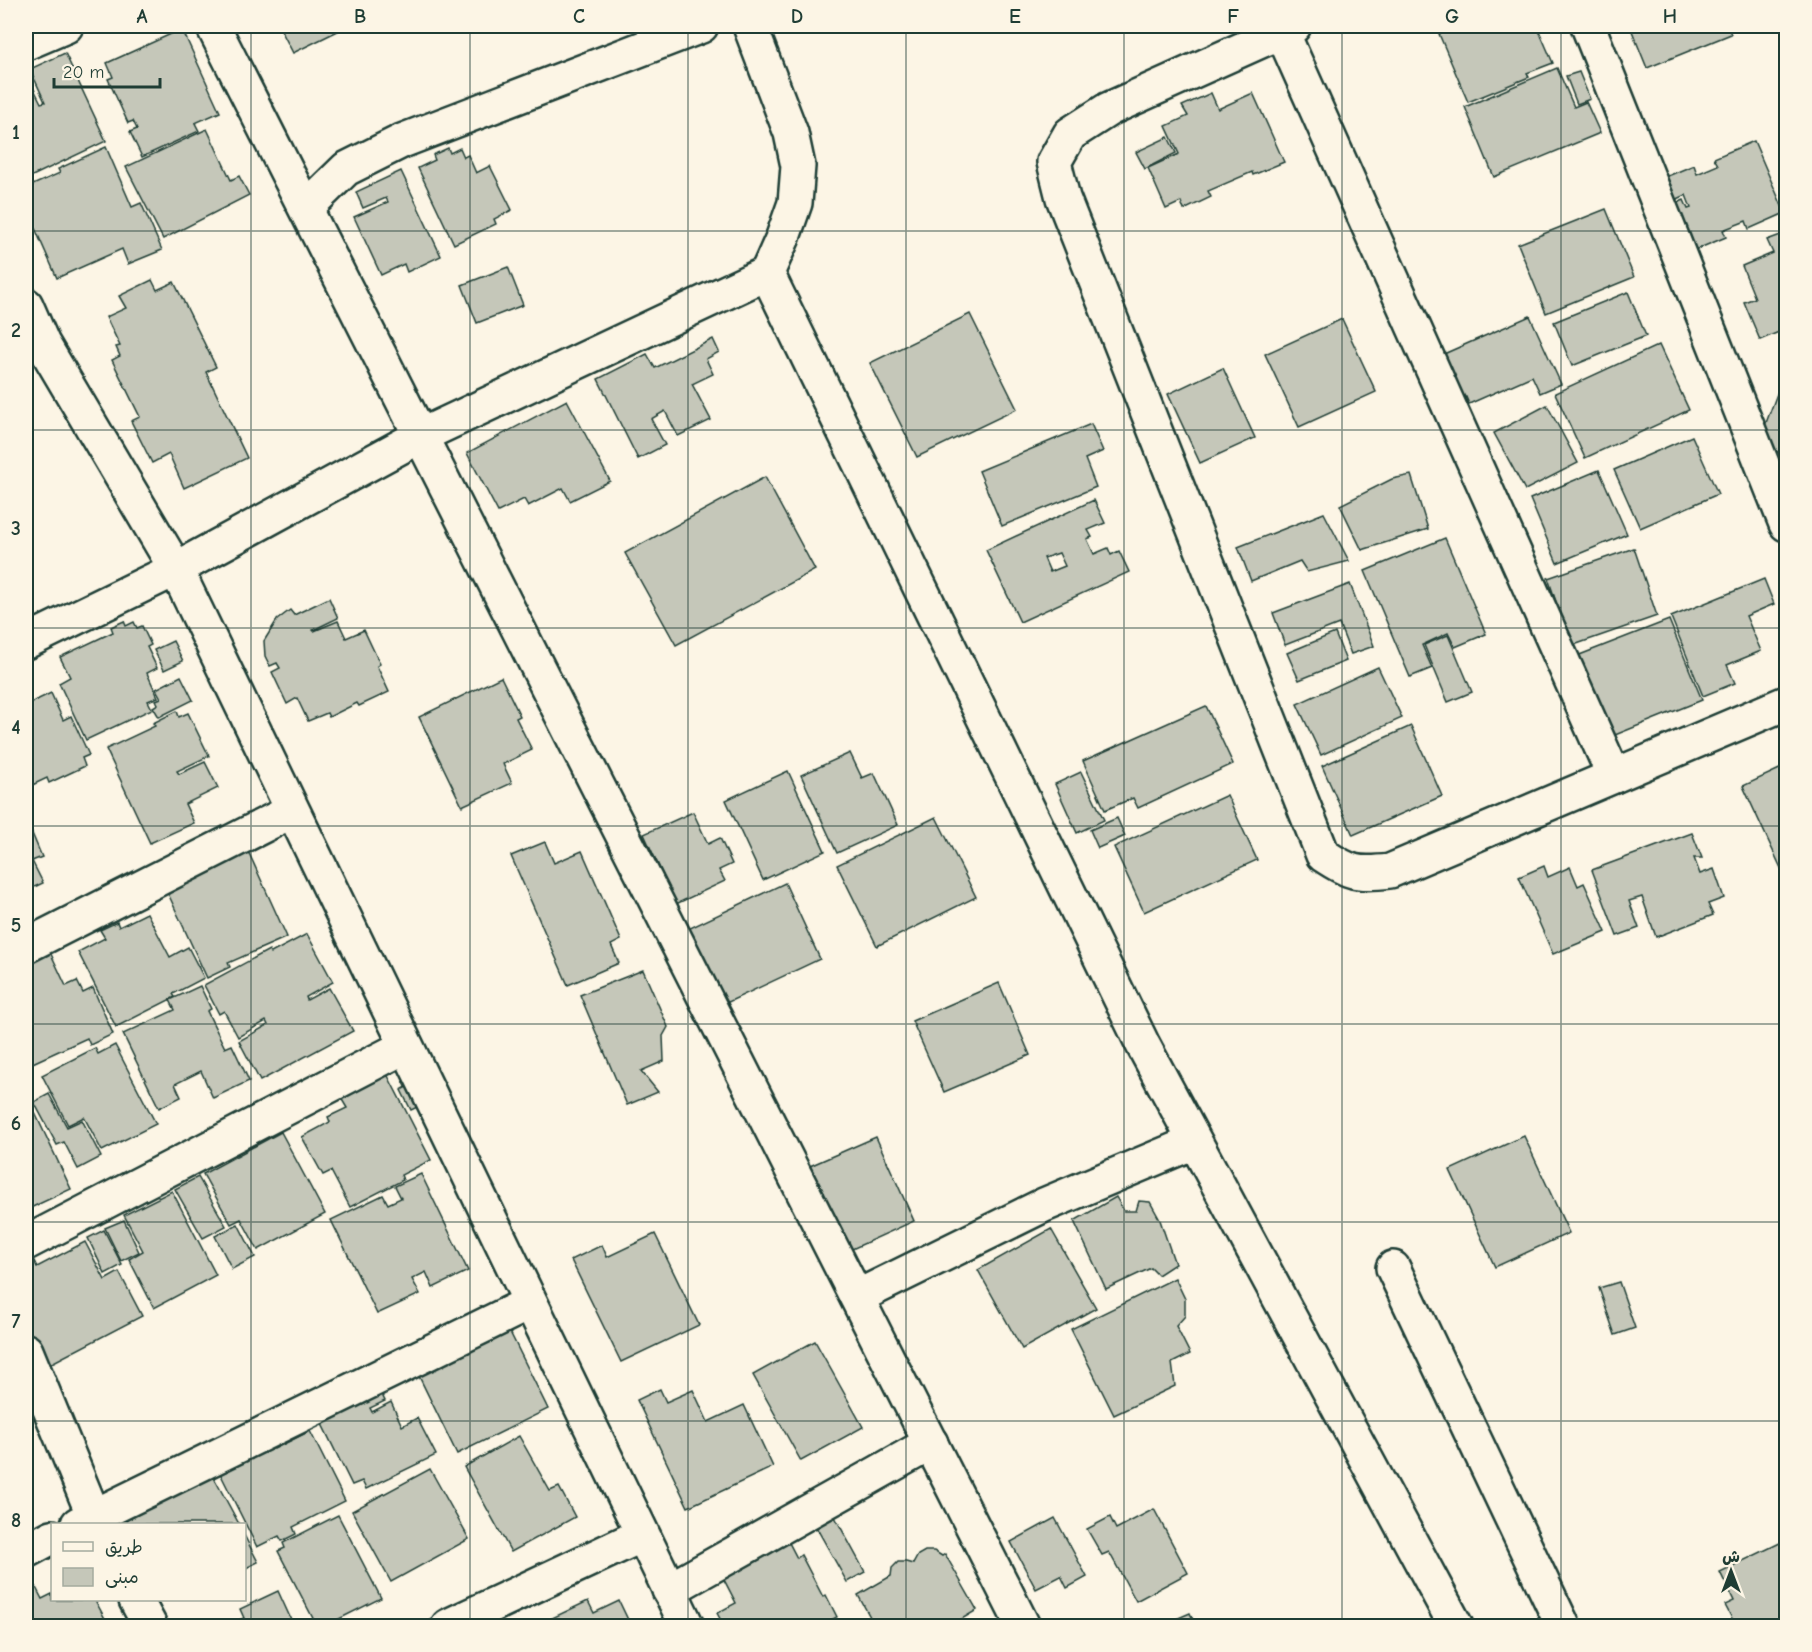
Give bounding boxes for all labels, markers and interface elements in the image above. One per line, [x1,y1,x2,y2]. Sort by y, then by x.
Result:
text: A [136,5,148,28]
text: B [354,5,366,28]
text: C [573,5,585,28]
text: D [791,5,803,28]
text: E [1009,5,1021,28]
text: F [1227,5,1239,28]
text: G [1445,5,1459,28]
text: H [1663,5,1677,28]
scale bar [54,51,160,89]
text: 20 m [63,62,104,83]
text: 1 [12,121,20,144]
text: 2 [11,319,21,342]
text: 3 [11,517,21,540]
text: 4 [11,716,21,739]
text: 5 [11,914,21,937]
text: 6 [11,1112,21,1135]
text: 7 [12,1310,21,1333]
text: 8 [11,1509,21,1532]
legend [51,1523,246,1601]
text: طريق [105,1537,143,1558]
north arrow [1701,1541,1761,1601]
text: ش [1722,1548,1740,1566]
text: مبنى [105,1567,139,1588]

